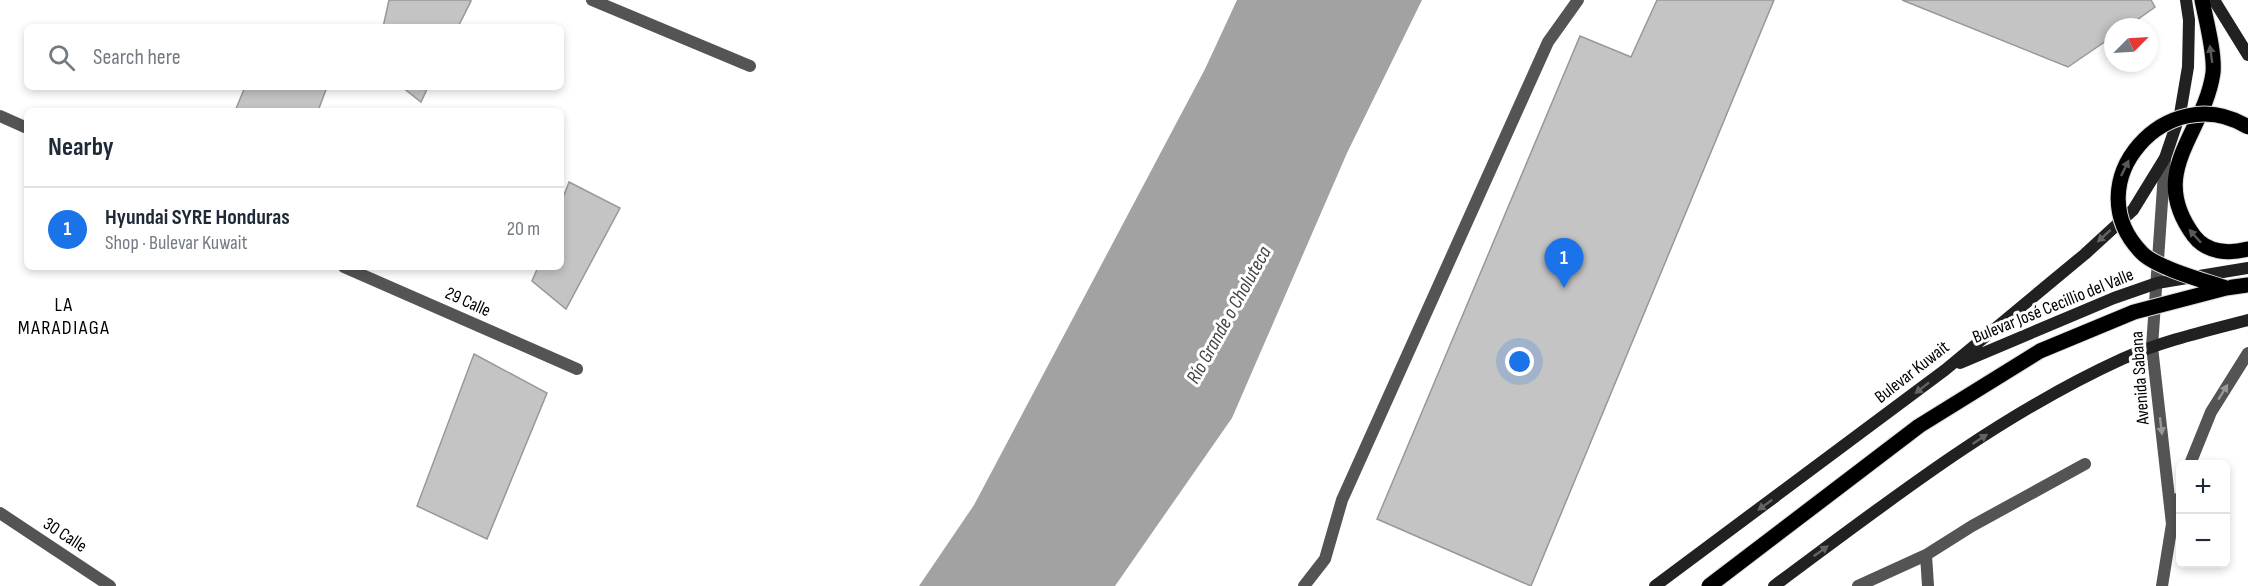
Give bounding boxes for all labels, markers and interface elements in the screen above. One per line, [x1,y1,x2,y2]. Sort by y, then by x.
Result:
north arrow [2104,18,2158,72]
search box [24,24,564,90]
icon: search [45,41,78,74]
text: Search here [93,44,180,71]
one-way arrow [2207,45,2216,64]
text: Nearby [48,132,114,163]
one-way arrow [2120,159,2129,176]
text: Hyundai SYRE Honduras [105,204,290,231]
text: 1 [64,217,71,241]
text: 20 m [507,217,540,241]
one-way arrow [2096,229,2111,243]
one-way arrow [2189,229,2202,244]
text: Shop · Bulevar Kuwait [105,231,248,255]
pin: 1 [1544,238,1584,288]
water label: Río Grande o Choluteca [1181,242,1277,388]
street label: Bulevar José Cecillio del Valle [1969,264,2137,348]
street label: 29 Calle [442,283,494,321]
district label: LA MARADIAGA [18,293,110,340]
street label: Avenida Sabana [2126,331,2154,426]
street label: Bulevar Kuwait [1871,336,1954,408]
your location [1505,347,1534,376]
one-way arrow [1914,382,1929,394]
one-way arrow [2218,384,2229,400]
one-way arrow [2156,416,2166,435]
one-way arrow [1972,433,1988,444]
map controls [2176,460,2230,568]
button: + [2176,460,2230,514]
one-way arrow [1758,498,1773,510]
street label: 30 Calle [39,513,91,557]
button: − [2176,514,2230,568]
one-way arrow [1813,546,1828,558]

